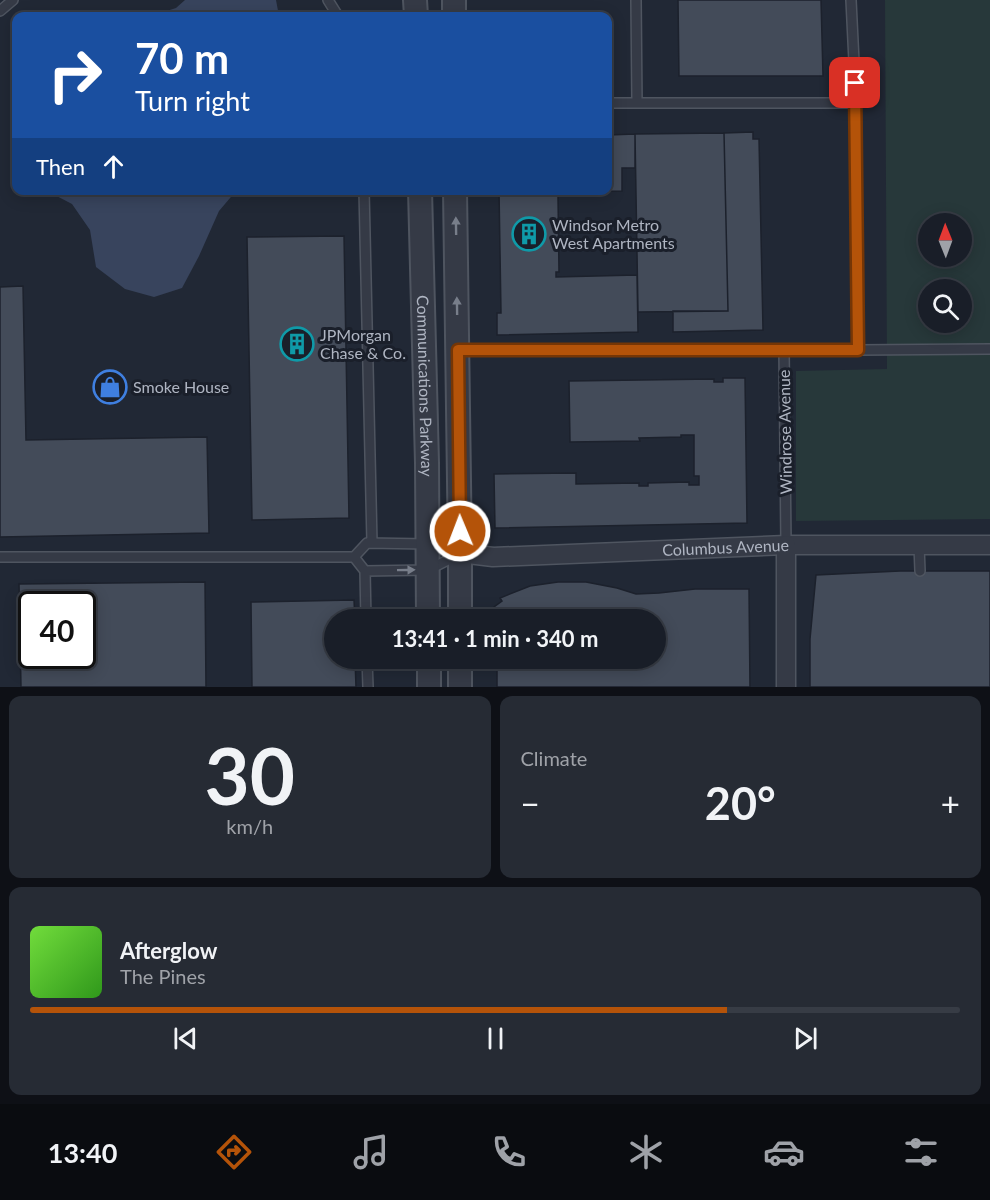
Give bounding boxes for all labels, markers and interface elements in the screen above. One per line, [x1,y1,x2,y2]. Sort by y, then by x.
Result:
text: 70 m [135,33,229,83]
icon: right [36,36,114,114]
pin [829,57,880,108]
icon: arrive [838,66,871,99]
text: Turn right [135,84,250,117]
icon: ahead [97,150,130,183]
text: Then [36,153,85,180]
north arrow [918,213,972,267]
map controls [918,213,972,333]
place label: Windsor Metro West Apartments [552,215,675,252]
one-way arrow [451,216,461,235]
building icon: Windsor Metro West Apartments [511,216,547,252]
button: search [918,279,972,333]
street label: Communications Parkway [414,295,437,478]
one-way arrow [452,296,462,315]
place label: JPMorgan Chase & Co. [320,325,406,362]
building icon: JPMorgan Chase & Co. [279,326,315,362]
shop icon: Smoke House [92,369,128,405]
street label: Windrose Avenue [774,369,795,495]
place label: Smoke House [133,377,229,396]
position arrow [428,499,492,563]
street label: Columbus Avenue [662,535,789,559]
one-way arrow [396,565,415,575]
speed limit sign: 40 [18,591,96,669]
text: 13:41 · 1 min · 340 m [392,625,598,652]
text: 30 [205,728,295,822]
text: Climate [521,746,587,770]
text: 20° [705,776,776,830]
text: − [521,783,540,823]
text: + [941,783,960,823]
text: km/h [226,814,273,838]
text: Afterglow [120,937,217,964]
text: The Pines [120,964,206,988]
icon: previous [169,1022,202,1055]
icon: pause [479,1022,512,1055]
icon: next [789,1022,822,1055]
icon: directions [213,1131,255,1173]
icon: music [350,1131,392,1173]
icon: phone [488,1131,530,1173]
icon: climate [625,1131,667,1173]
icon: car [763,1131,805,1173]
icon: filters [900,1131,942,1173]
text: 13:40 [48,1136,117,1169]

